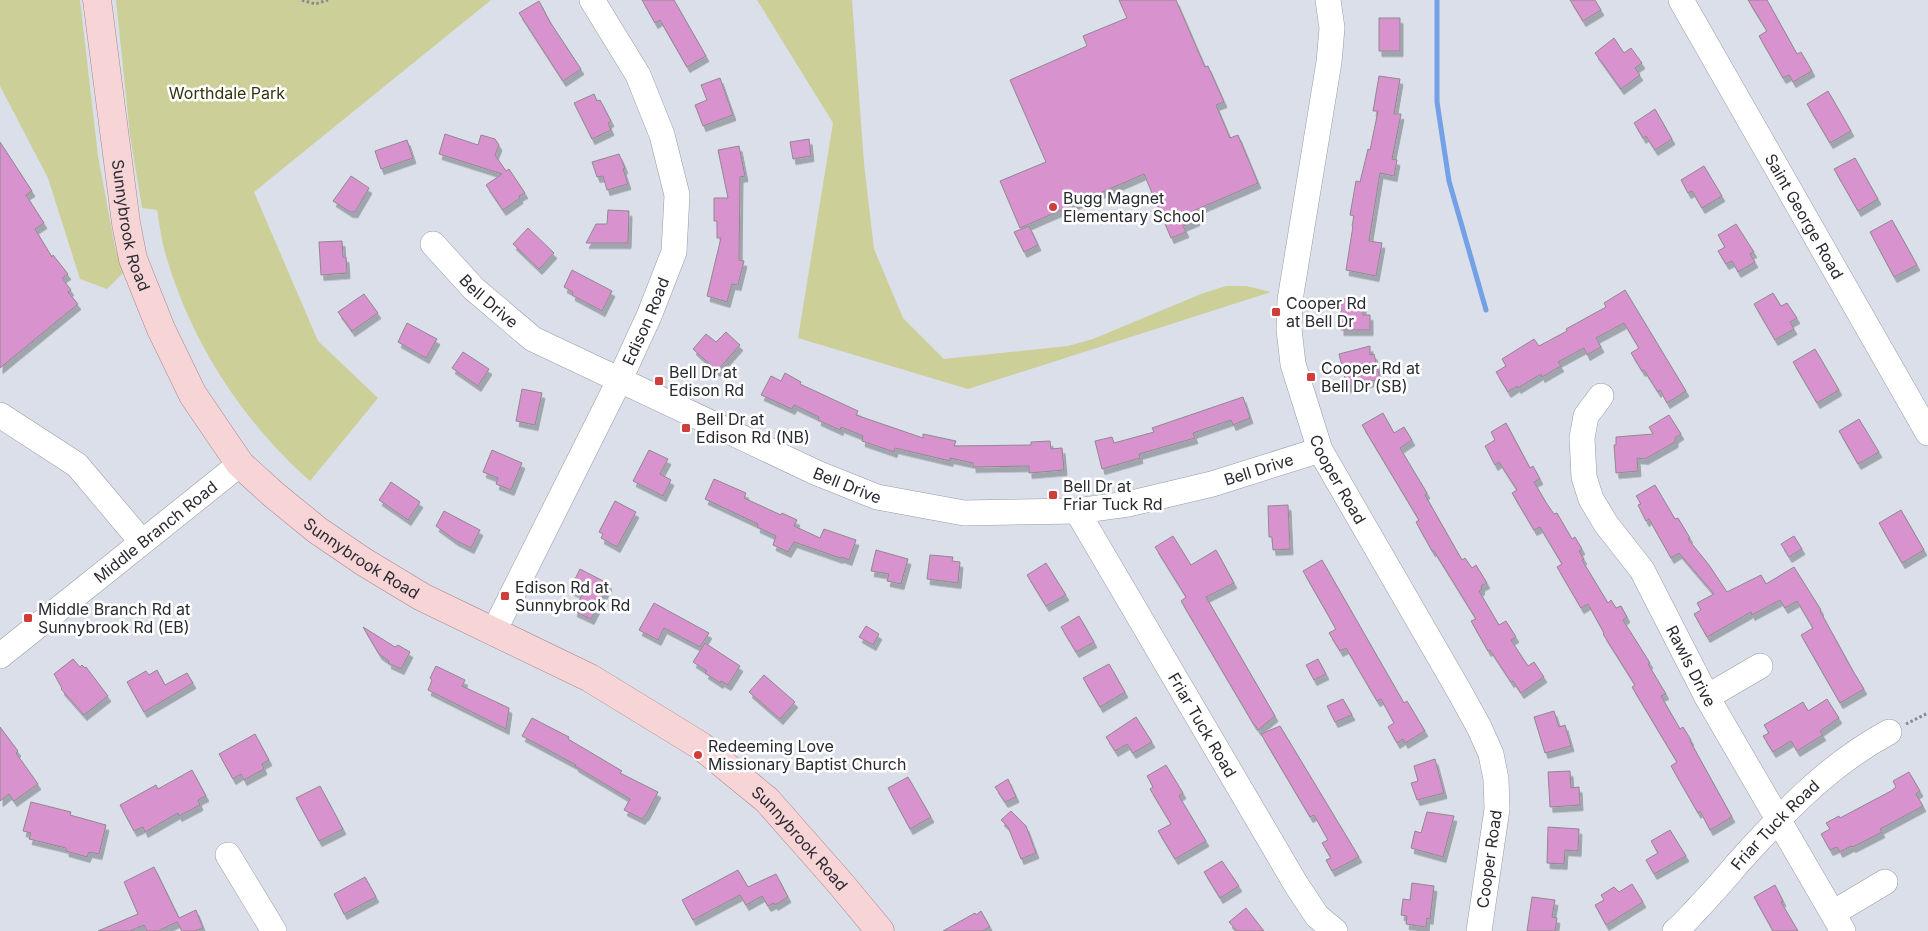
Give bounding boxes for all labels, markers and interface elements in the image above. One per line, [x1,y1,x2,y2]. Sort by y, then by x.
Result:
park label: Worthdale Park [169,83,285,103]
street label: Saint George Road [1761,150,1848,283]
street label: Sunnybrook Road [108,158,155,294]
place label: Bugg Magnet Elementary School [1063,188,1205,226]
marker: Bugg Magnet Elementary School [1047,201,1059,213]
street label: Bell Drive [455,270,522,332]
street label: Edison Road [618,274,673,368]
place label: Cooper Rd at Bell Dr [1286,293,1366,331]
marker: Cooper Rd at Bell Dr [1270,306,1282,318]
place label: Cooper Rd at Bell Dr (SB) [1321,358,1420,396]
place label: Bell Dr at Edison Rd [669,362,744,400]
marker: Cooper Rd at Bell Dr (SB) [1305,371,1317,383]
marker: Bell Dr at Edison Rd [653,375,665,387]
place label: Bell Dr at Edison Rd (NB) [696,409,810,447]
marker: Bell Dr at Edison Rd (NB) [680,422,692,434]
street label: Cooper Road [1306,432,1370,527]
street label: Bell Drive [1221,449,1296,490]
street label: Bell Drive [810,463,884,508]
street label: Middle Branch Road [90,476,221,587]
place label: Bell Dr at Friar Tuck Rd [1063,476,1163,514]
marker: Bell Dr at Friar Tuck Rd [1047,489,1059,501]
street label: Sunnybrook Road [300,513,423,603]
place label: Edison Rd at Sunnybrook Rd [515,577,630,615]
marker: Edison Rd at Sunnybrook Rd [499,590,511,602]
place label: Middle Branch Rd at Sunnybrook Rd (EB) [38,599,190,637]
marker: Middle Branch Rd at Sunnybrook Rd (EB) [22,612,34,624]
street label: Rawls Drive [1662,622,1721,710]
street label: Friar Tuck Road [1164,669,1241,781]
place label: Redeeming Love Missionary Baptist Church [708,736,906,774]
marker: Redeeming Love Missionary Baptist Church [692,749,704,761]
street label: Friar Tuck Road [1726,775,1823,874]
street label: Sunnybrook Road [748,782,852,894]
street label: Cooper Road [1472,809,1506,909]

